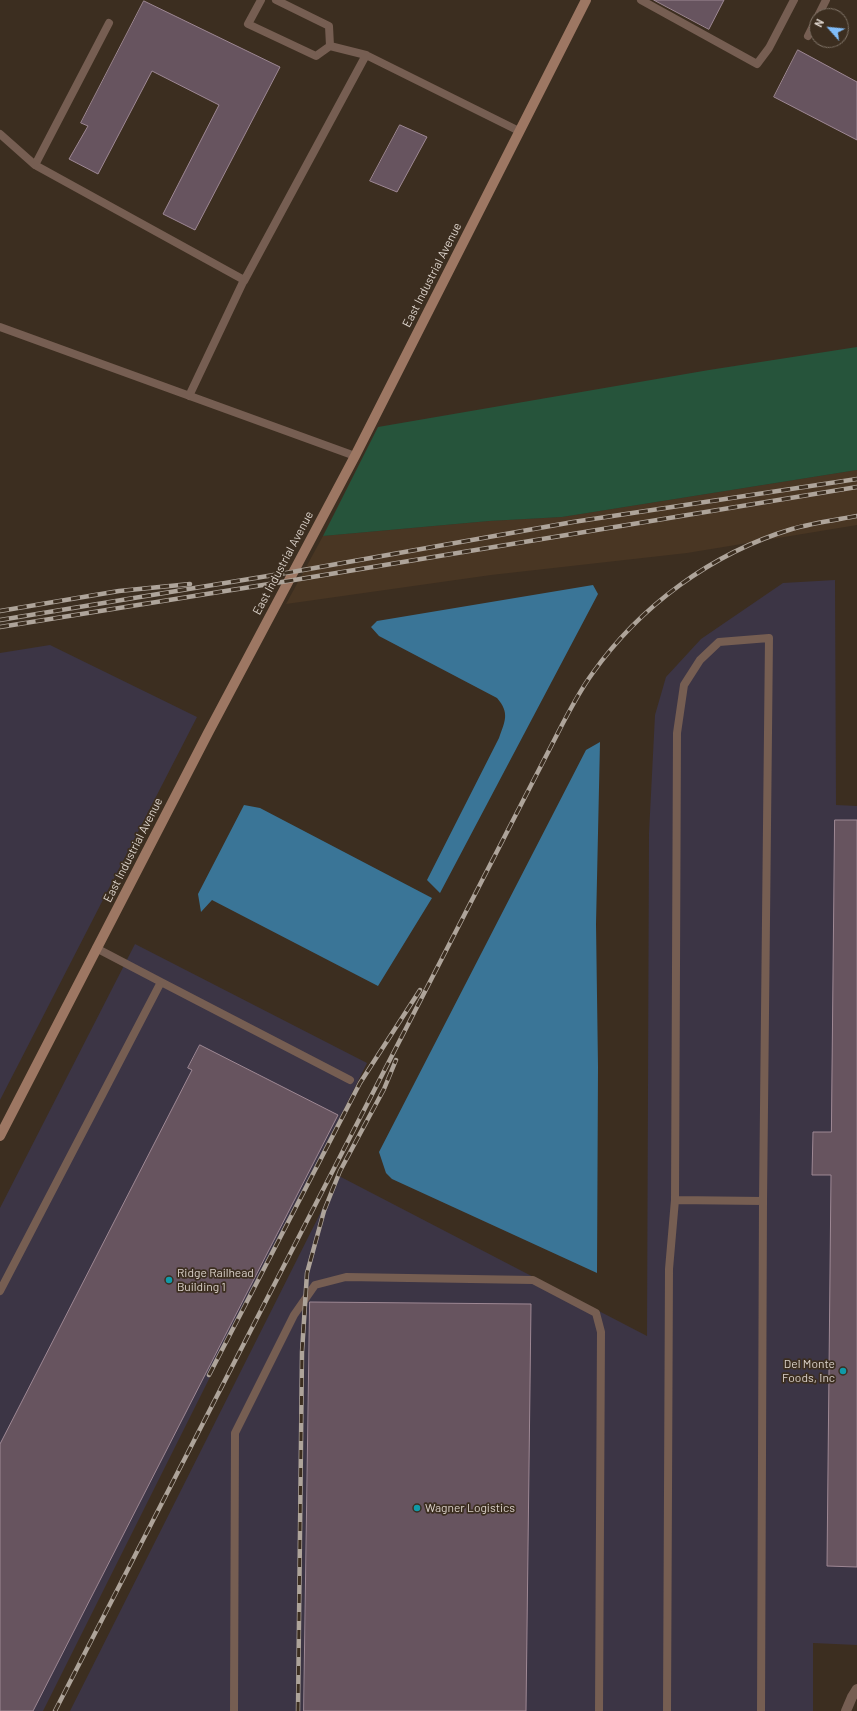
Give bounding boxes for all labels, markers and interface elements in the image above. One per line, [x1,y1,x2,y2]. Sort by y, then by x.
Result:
north arrow [809,8,849,48]
text: N [811,17,826,29]
street label: East Industrial Avenue [399,220,465,330]
street label: East Industrial Avenue [250,509,316,617]
street label: East Industrial Avenue [100,795,166,905]
place label: Ridge Railhead Building 1 [177,1266,254,1294]
marker: Ridge Railhead Building 1 [164,1275,174,1285]
place label: Del Monte Foods, Inc [782,1357,835,1385]
marker: Del Monte Foods, Inc [838,1366,848,1376]
place label: Wagner Logistics [425,1501,515,1515]
marker: Wagner Logistics [412,1503,422,1513]

